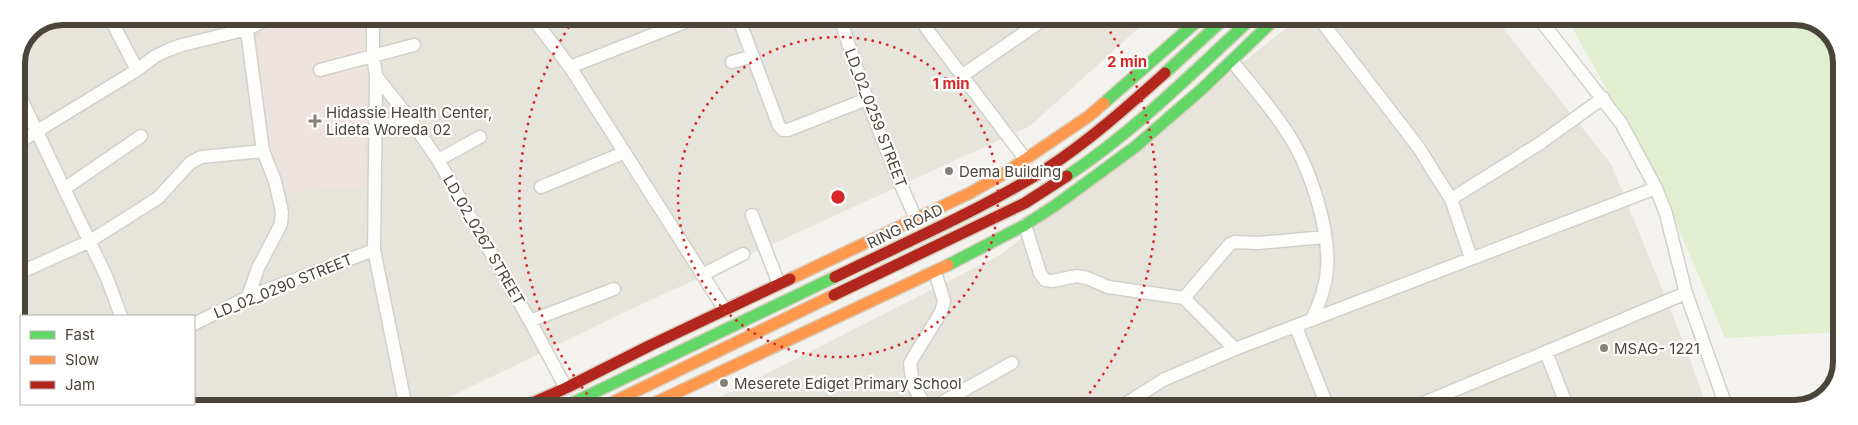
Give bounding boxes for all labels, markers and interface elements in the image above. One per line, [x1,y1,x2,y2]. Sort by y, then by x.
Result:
street label: LD_02_0259 STREET [841,46,911,190]
text: 2 min [1107,52,1147,71]
text: 1 min [932,74,970,93]
place label: Hidassie Health Center, Lideta Woreda 02 [326,103,492,139]
marker: Hidassie Health Center, Lideta Woreda 02 [308,114,322,128]
place label: Dema Building [959,162,1061,181]
marker: Dema Building [943,165,955,177]
street label: LD_02_0267 STREET [439,172,529,308]
centre of rings [829,188,847,206]
street label: RING ROAD [864,199,946,253]
street label: LD_02_0290 STREET [211,249,355,323]
legend [20,315,195,405]
text: Fast [65,325,95,344]
place label: MSAG- 1221 [1614,339,1700,358]
marker: MSAG- 1221 [1598,342,1610,354]
text: Slow [65,350,99,369]
place label: Meserete Ediget Primary School [734,374,962,393]
text: Jam [65,375,95,394]
marker: Meserete Ediget Primary School [718,377,730,389]

